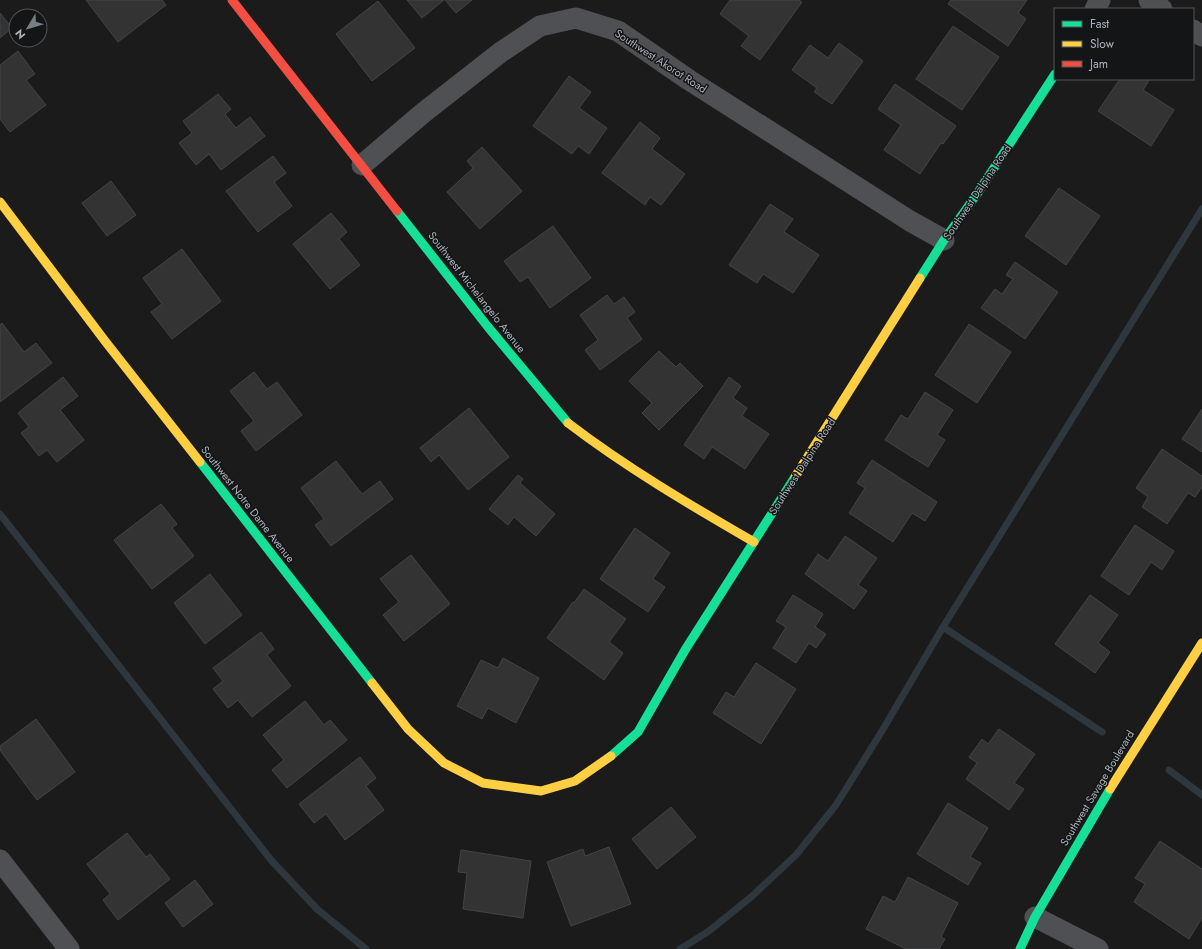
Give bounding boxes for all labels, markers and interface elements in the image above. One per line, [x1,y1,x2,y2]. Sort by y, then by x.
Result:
north arrow [8,8,48,48]
legend [1054,8,1194,80]
text: Fast [1090,15,1109,33]
street label: Southwest Akorot Road [612,25,710,97]
text: N [11,26,29,43]
text: Slow [1090,35,1115,53]
text: Jam [1088,55,1108,73]
street label: Southwest Dalpina Road [939,141,1015,243]
street label: Southwest Michelangelo Avenue [425,228,530,356]
street label: Southwest Dalpina Road [765,415,839,517]
street label: Southwest Notre Dame Avenue [197,442,299,566]
street label: Southwest Savage Boulevard [1056,727,1138,849]

